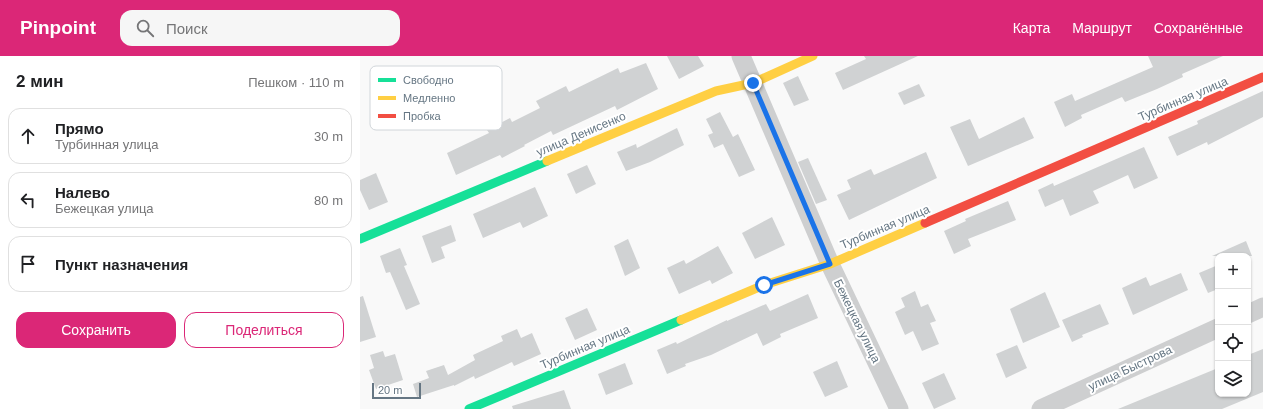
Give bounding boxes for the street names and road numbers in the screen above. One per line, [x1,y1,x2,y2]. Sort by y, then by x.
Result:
street label: Турбинная улица [1136,74,1230,124]
street label: улица Денисенко [534,109,628,159]
street label: Турбинная улица [838,202,932,252]
street label: Бежецкая улица [831,277,883,365]
street label: Турбинная улица [538,322,632,372]
street label: улица Быстрова [1086,342,1174,393]

